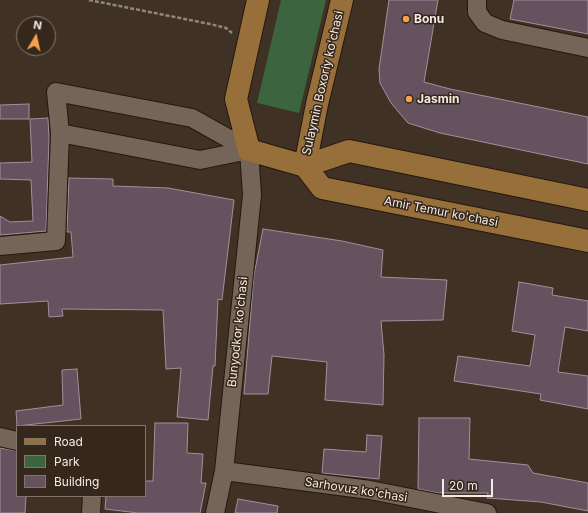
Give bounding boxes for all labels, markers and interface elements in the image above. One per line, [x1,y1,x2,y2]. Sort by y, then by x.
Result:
street label: Sulaymin Boxoriy ko'chasi [299,9,347,157]
place label: Bonu [414,12,444,26]
marker: Bonu [401,14,411,24]
north arrow [16,16,56,56]
text: N [32,18,43,33]
place label: Jasmin [417,92,459,106]
marker: Jasmin [404,94,414,104]
street label: Amir Temur ko'chasi [383,194,499,230]
street label: Bunyodkor ko'chasi [225,276,251,388]
legend [16,425,146,497]
text: Road [54,434,83,449]
text: Park [54,454,80,469]
scale bar [444,471,495,497]
text: Building [54,474,99,489]
street label: Sarhovuz ko'chasi [304,475,408,505]
text: 20 m [449,478,478,493]

